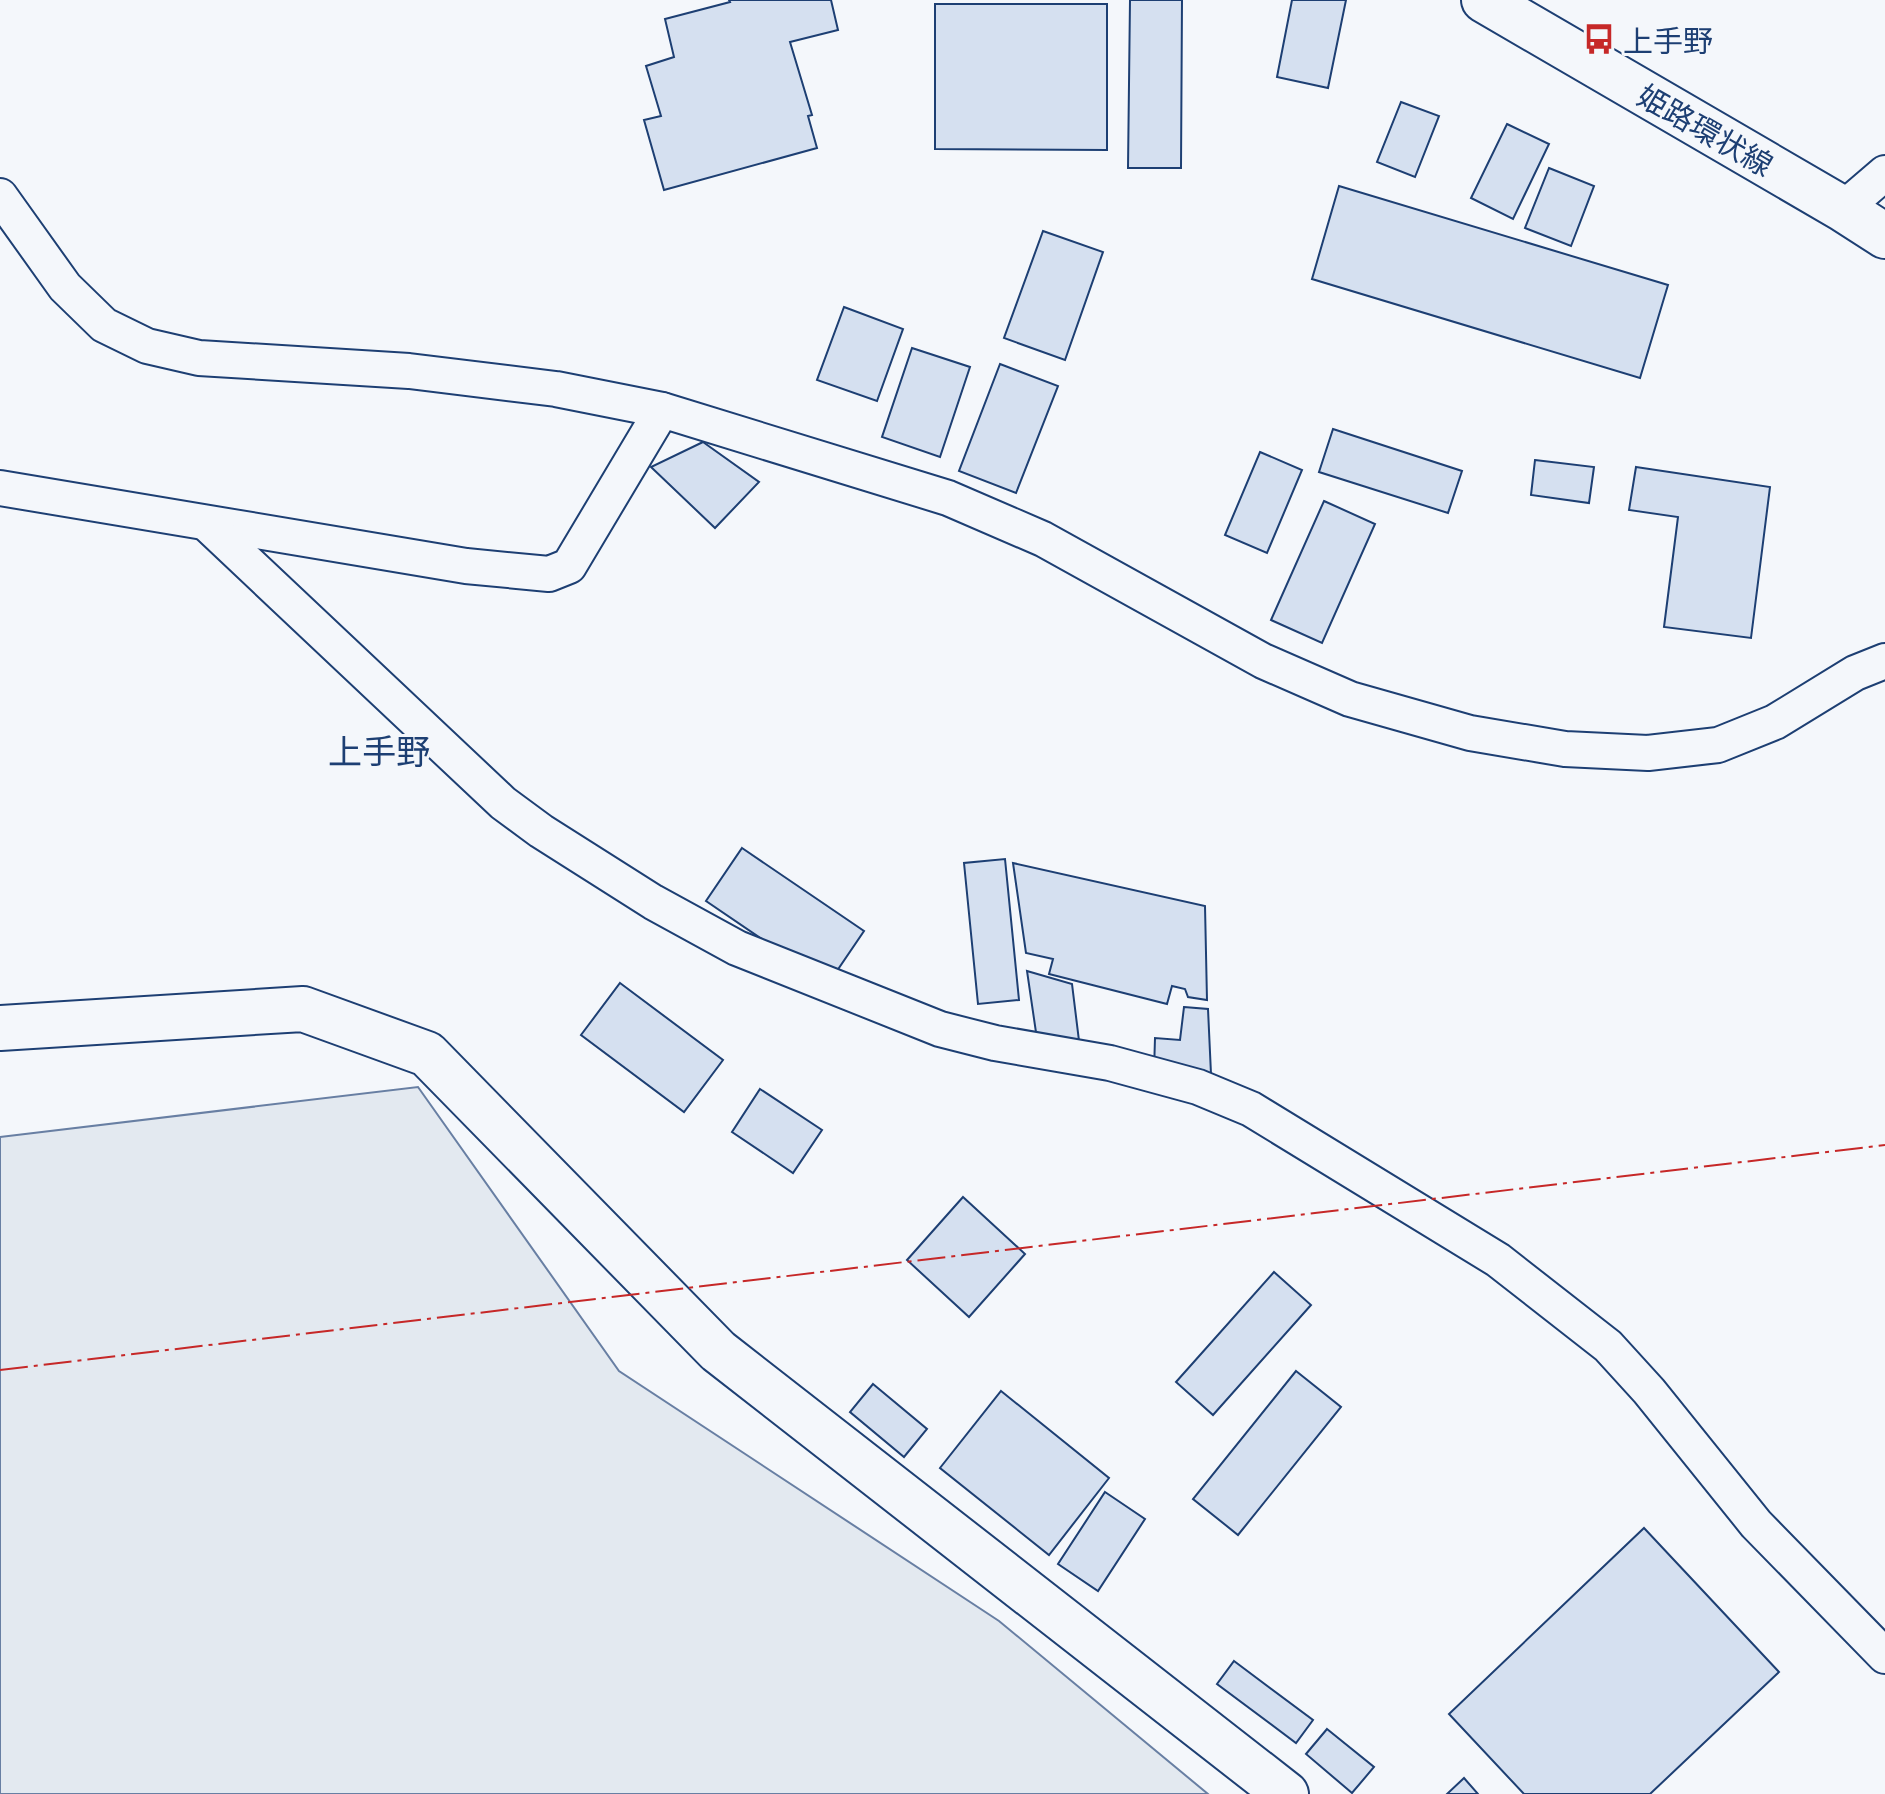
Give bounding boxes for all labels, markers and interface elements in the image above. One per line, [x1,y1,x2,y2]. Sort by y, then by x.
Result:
place label: 上手野 [1623,21,1713,58]
bus stop icon: 上手野 [1582,22,1616,56]
street label: 姫路環状線 [1632,75,1780,183]
district label: 上手野 [328,729,430,771]

